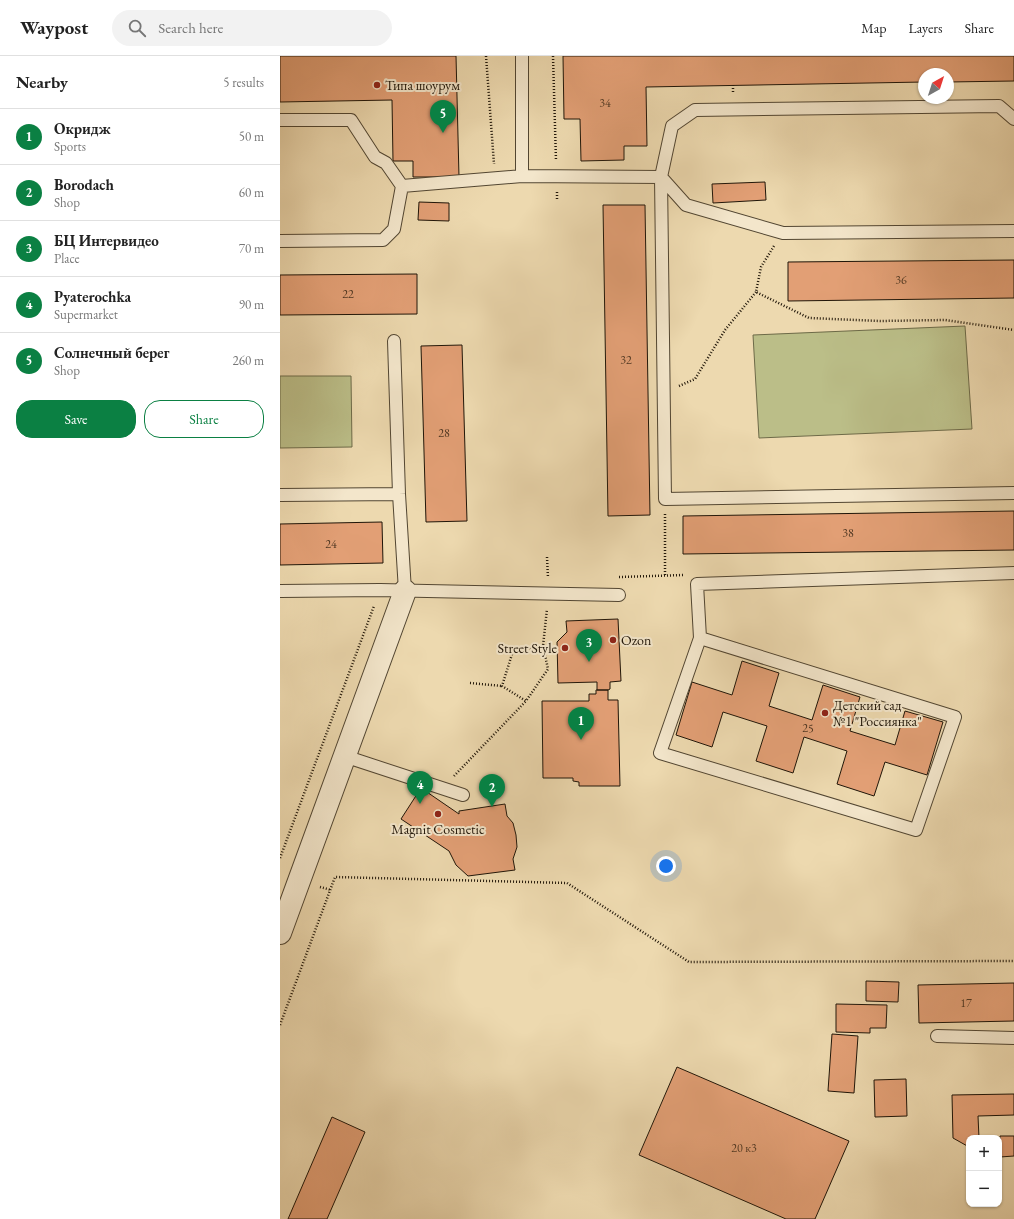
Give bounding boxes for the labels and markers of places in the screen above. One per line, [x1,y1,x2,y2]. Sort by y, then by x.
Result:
place label: Типа шоурум [385,76,460,94]
marker: Типа шоурум [372,80,382,90]
pin: 5 [430,100,456,133]
pin: 3 [576,629,602,662]
place label: Ozon [621,631,652,649]
marker: Ozon [608,635,618,645]
place label: Street Style [498,639,558,657]
marker: Street Style [560,643,570,653]
place label: Детский сад №1 "Россиянка" [833,696,922,730]
pin: 1 [568,707,594,740]
marker: Детский сад №1 "Россиянка" [820,708,830,718]
pin: 4 [407,771,433,804]
pin: 2 [479,774,505,807]
marker: Magnit Cosmetic [433,809,443,819]
place label: Magnit Cosmetic [391,820,485,838]

